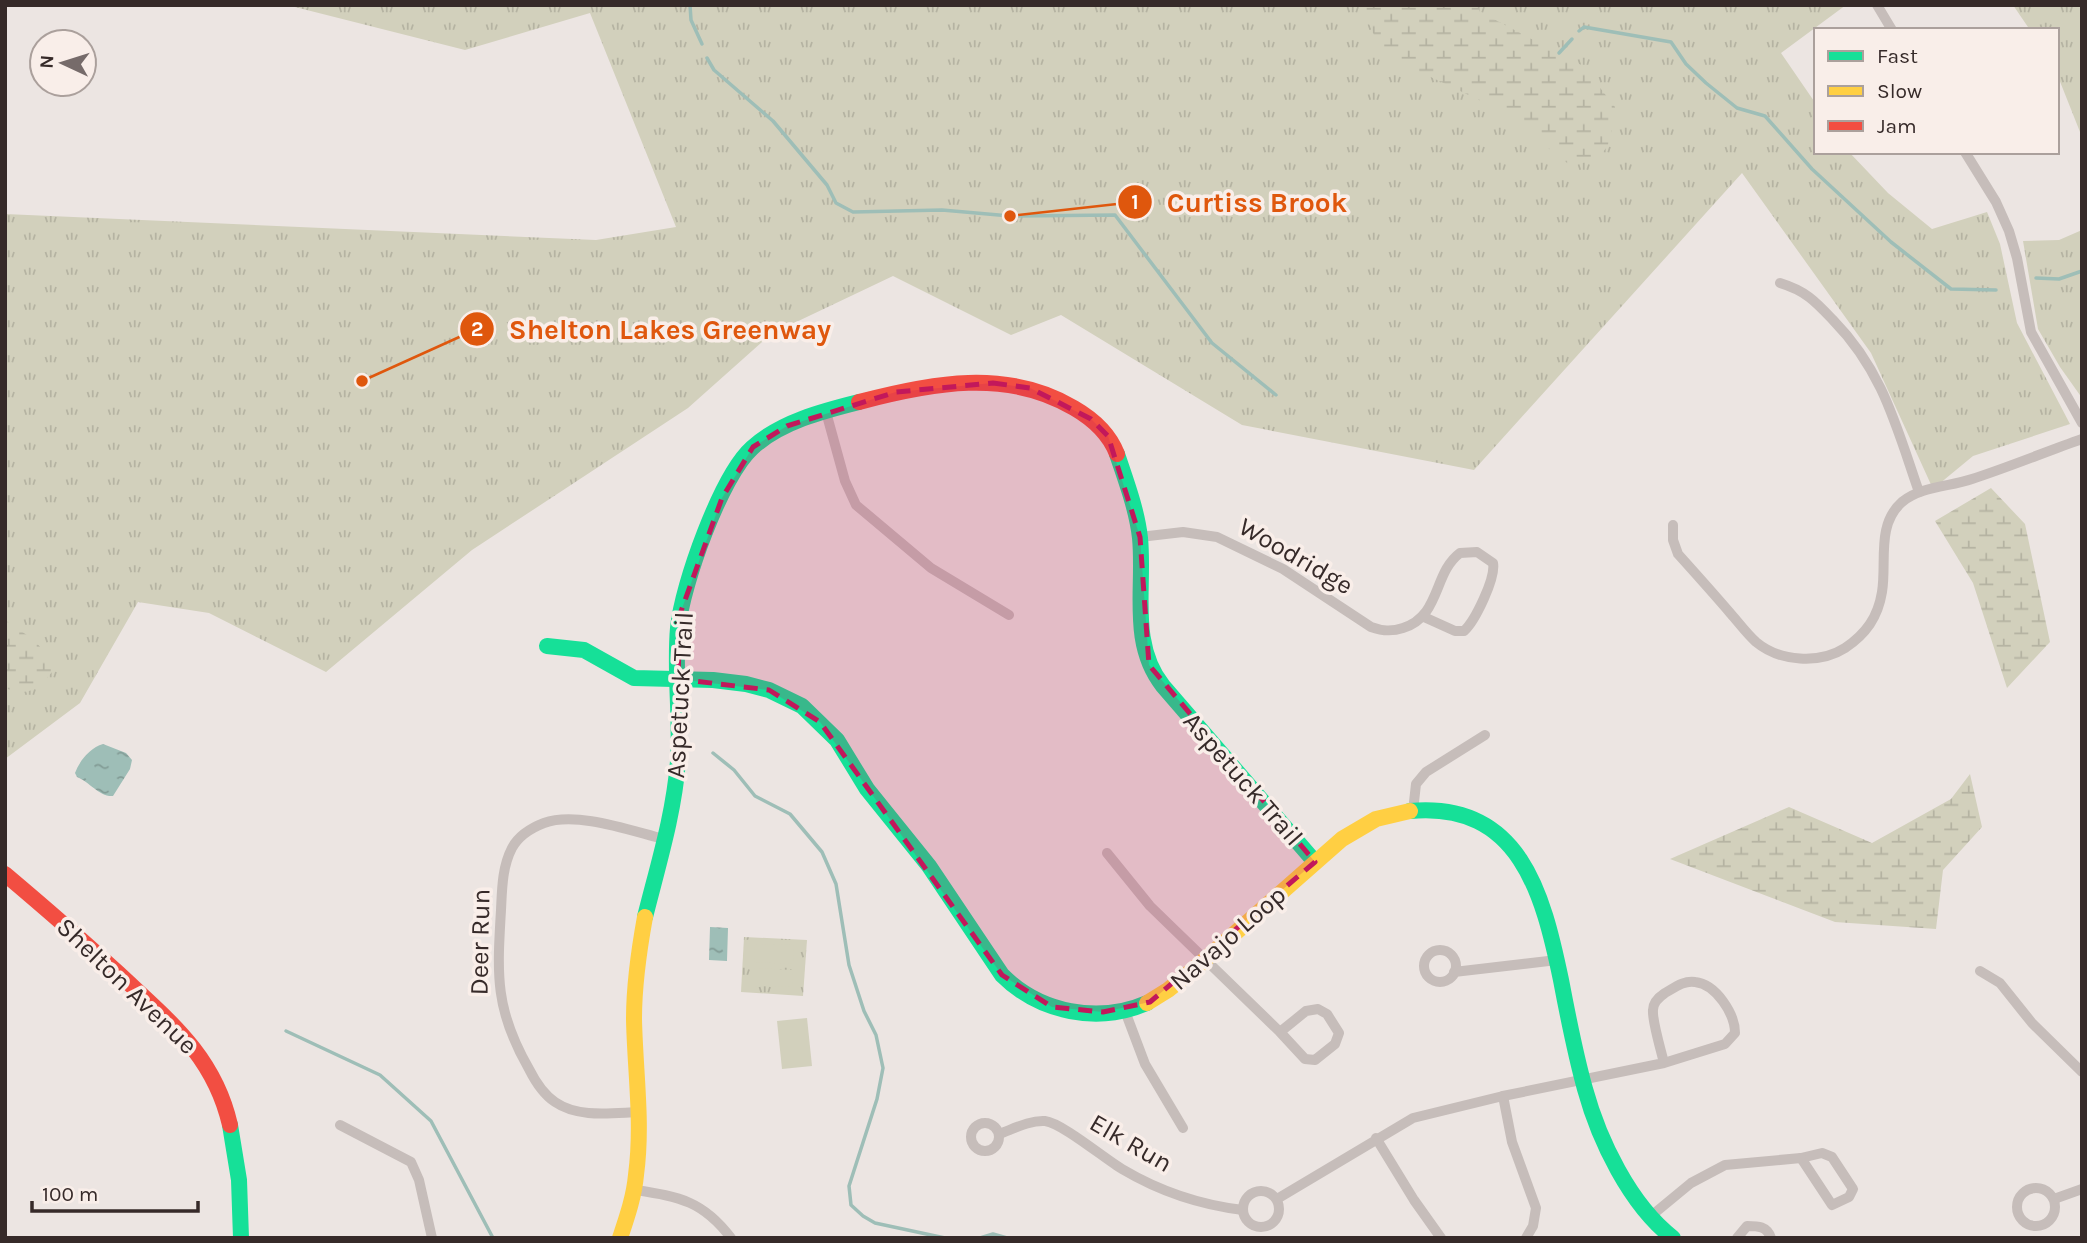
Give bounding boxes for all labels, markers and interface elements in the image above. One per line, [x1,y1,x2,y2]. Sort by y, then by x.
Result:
north arrow [28,28,98,98]
legend [1814,28,2059,154]
text: Fast [1877,44,1918,68]
text: N [36,54,58,69]
text: Slow [1877,79,1922,103]
text: Jam [1877,114,1917,138]
callout: Curtiss Brook [1118,178,1361,227]
text: Curtiss Brook [1167,186,1348,219]
text: 1 [1131,190,1139,214]
callout: Shelton Lakes Greenway [460,305,845,354]
text: Shelton Lakes Greenway [509,313,831,346]
text: 2 [471,317,483,341]
street label: Woodridge [1233,511,1359,601]
street label: Aspetuck Trail [660,611,700,779]
street label: Aspetuck Trail [1177,706,1309,852]
street label: Navajo Loop [1164,879,1292,997]
street label: Deer Run [464,888,496,996]
street label: Shelton Avenue [50,911,204,1061]
street label: Elk Run [1084,1107,1178,1179]
scale bar [32,1170,198,1214]
text: 100 m [42,1182,99,1206]

